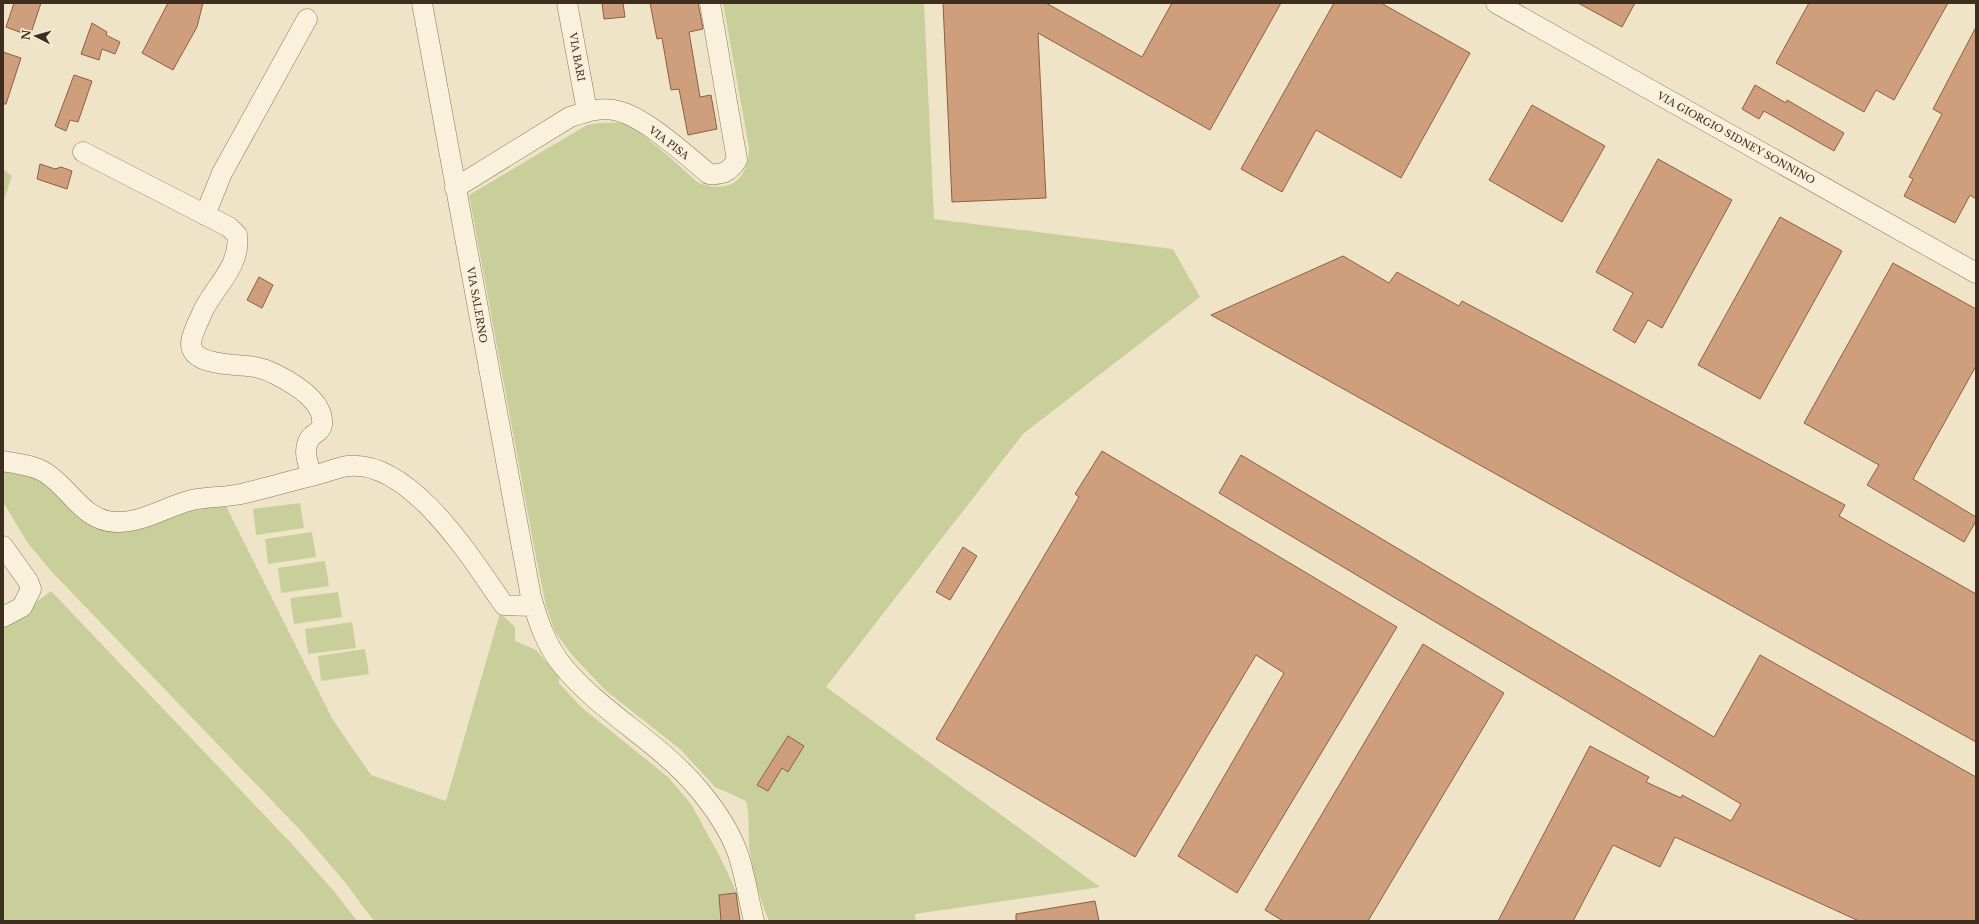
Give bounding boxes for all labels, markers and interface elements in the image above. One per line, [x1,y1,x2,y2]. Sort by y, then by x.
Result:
north arrow [16,16,56,56]
text: N [19,28,34,41]
street label: VIA BARI [566,31,588,82]
street label: VIA GIORGIO SIDNEY SONNINO [1654,89,1817,187]
street label: VIA PISA [645,123,692,163]
street label: VIA SALERNO [464,265,490,344]

